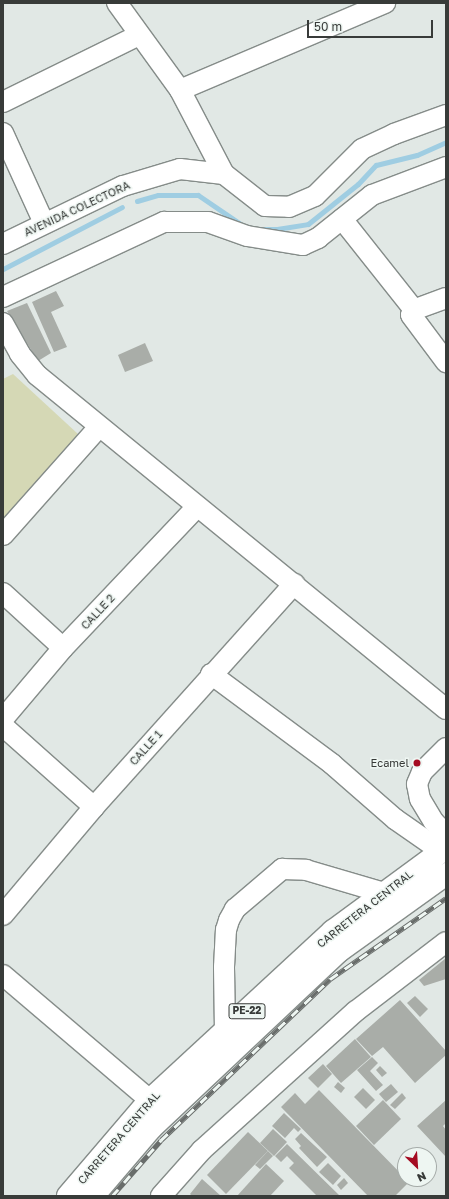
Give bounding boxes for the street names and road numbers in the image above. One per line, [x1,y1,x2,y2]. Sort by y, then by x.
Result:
street label: AVENIDA COLECTORA [22,179,132,239]
street label: CALLE 2 [79,592,117,632]
street label: CALLE 1 [127,728,165,768]
street label: CARRETERA CENTRAL [314,867,416,951]
road number: PE-22 [228,1003,266,1019]
street label: CARRETERA CENTRAL [75,1089,163,1187]

